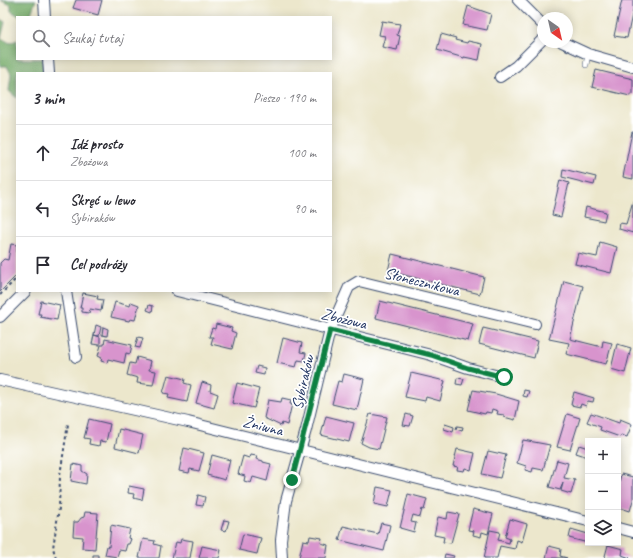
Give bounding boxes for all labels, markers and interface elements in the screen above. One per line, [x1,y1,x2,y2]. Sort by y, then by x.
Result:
north arrow [537,12,573,48]
search box [16,16,332,60]
icon: search [30,27,52,49]
text: Szukaj tutaj [62,29,123,48]
text: 3 min [32,88,65,109]
text: Pieszo · 190 m [253,90,316,106]
text: Idź prosto [70,135,123,154]
icon: ahead [32,142,54,164]
text: 100 m [288,145,316,161]
text: Zbożowa [70,154,107,170]
text: Skręć w lewo [70,191,135,210]
icon: left [32,198,54,220]
text: 90 m [294,201,316,217]
text: Sybiraków [70,210,115,226]
icon: arrive [32,254,54,276]
text: Cel podróży [70,255,126,274]
street label: Słonecznikowa [382,263,463,301]
street label: Zbożowa [319,304,370,335]
street label: Sybiraków [287,352,319,411]
route start [495,368,513,386]
street label: Żniwna [241,411,286,441]
map controls [585,438,621,546]
button: + [585,438,621,474]
route end [283,471,301,489]
button: − [585,474,621,510]
button: layers [585,510,621,546]

